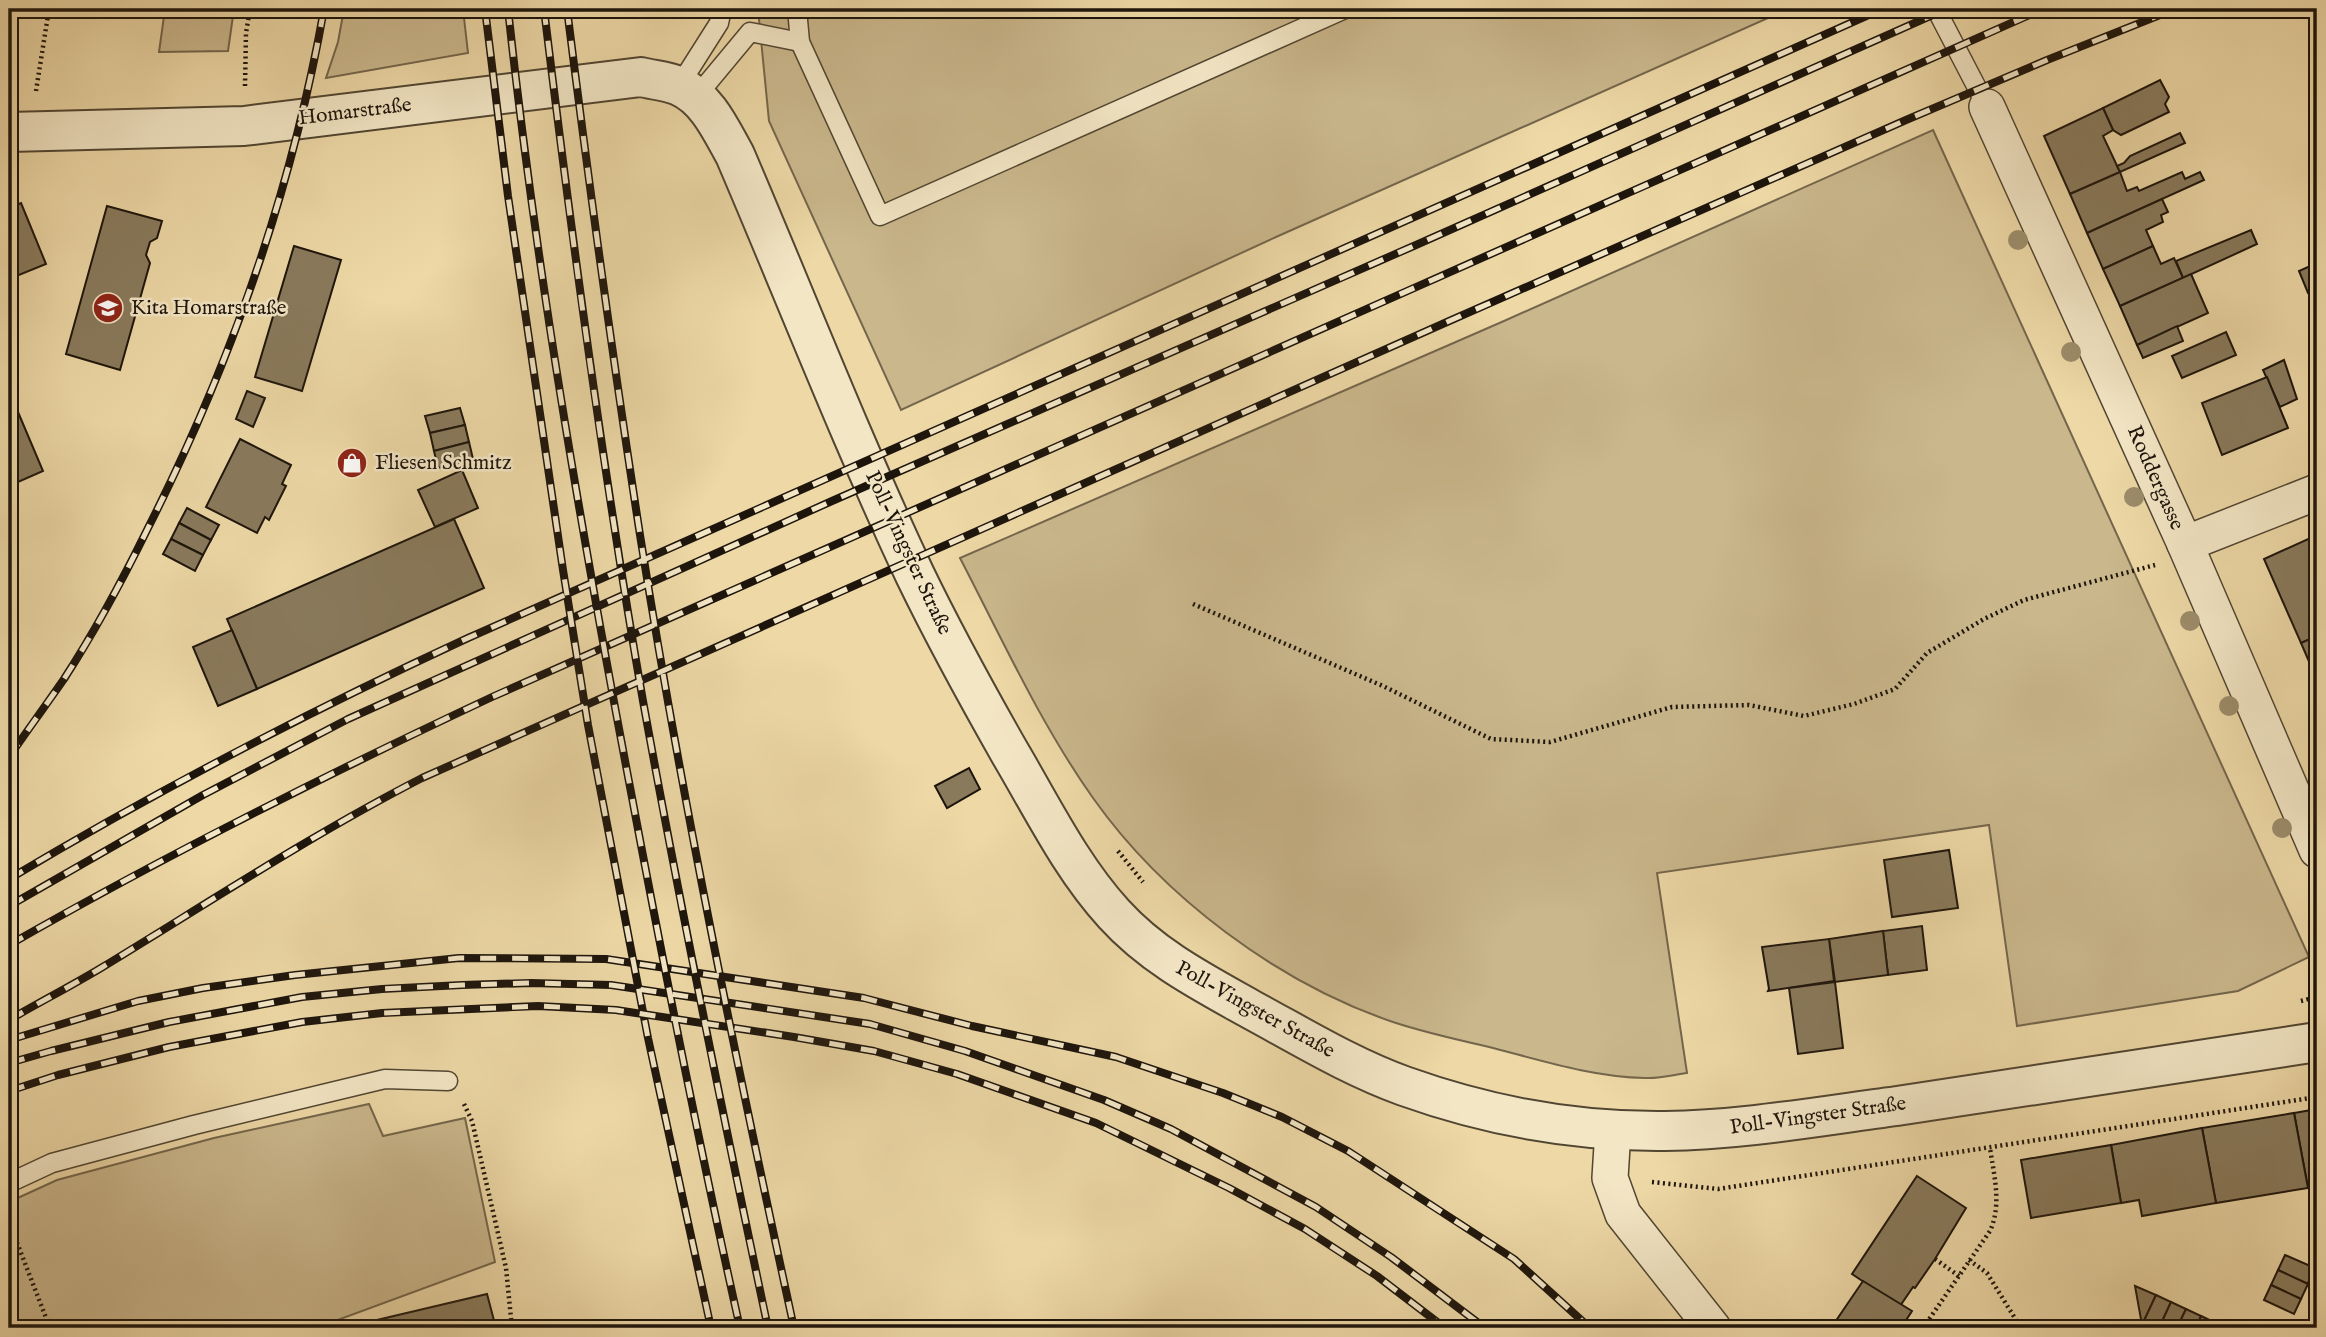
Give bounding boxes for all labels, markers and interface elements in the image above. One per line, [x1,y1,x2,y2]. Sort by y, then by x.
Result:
street label: Homarstraße [297,92,414,132]
school or university icon: Kita Homarstraße [91,291,125,325]
place label: Kita Homarstraße [131,295,287,322]
street label: Roddergasse [2120,421,2190,535]
shop icon: Fliesen Schmitz [335,446,369,480]
place label: Fliesen Schmitz [375,450,512,477]
street label: Poll-Vingster Straße [858,467,958,640]
street label: Poll-Vingster Straße [1171,955,1340,1065]
street label: Poll-Vingster Straße [1728,1090,1908,1142]

